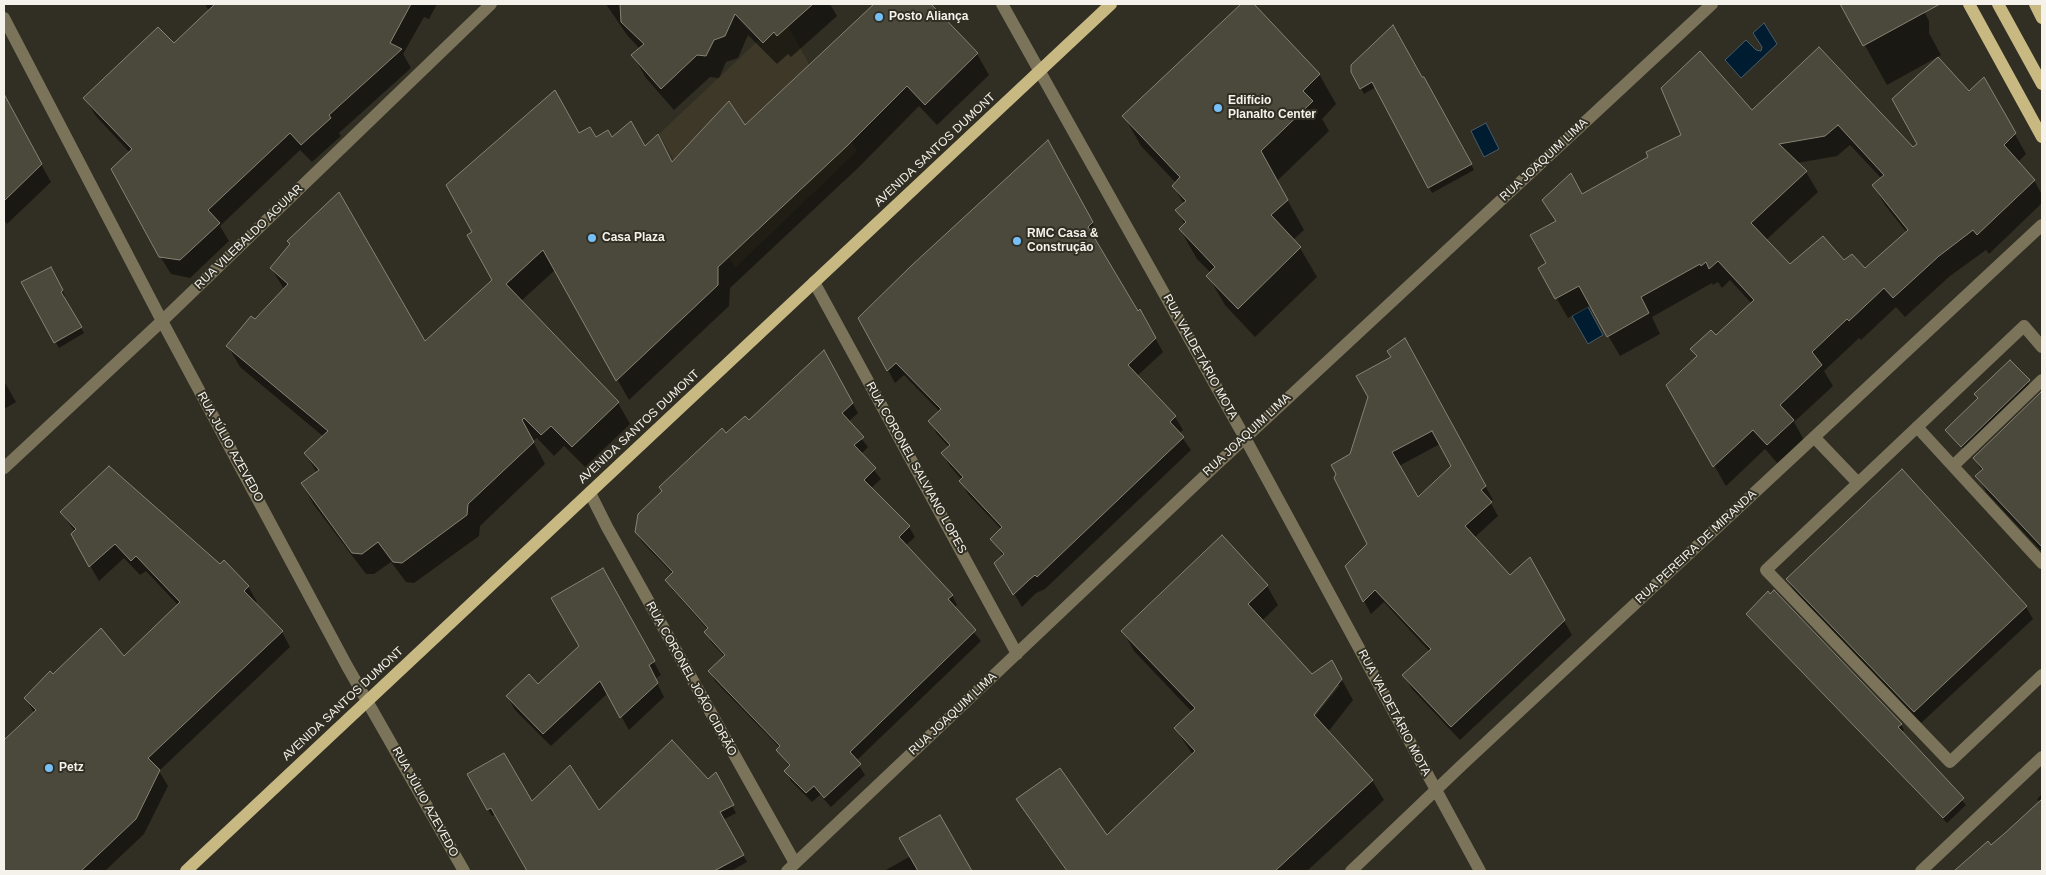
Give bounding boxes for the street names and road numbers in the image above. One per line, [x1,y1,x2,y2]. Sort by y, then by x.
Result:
street label: AVENIDA SANTOS DUMONT [871,90,999,210]
street label: RUA JOAQUIM LIMA [1497,116,1591,204]
street label: RUA VILEBALDO AGUIAR [192,182,306,292]
street label: RUA VALDETÁRIO MOTA [1160,292,1240,422]
street label: AVENIDA SANTOS DUMONT [575,367,703,487]
street label: RUA CORONEL SALVIANO LOPES [863,380,969,556]
street label: RUA JÚLIO AZEVEDO [194,390,266,504]
street label: RUA JOAQUIM LIMA [1200,391,1294,479]
street label: RUA PEREIRA DE MIRANDA [1633,487,1759,607]
street label: RUA CORONEL JOÃO CIDRÃO [643,599,739,759]
street label: AVENIDA SANTOS DUMONT [279,644,407,764]
street label: RUA VALDETÁRIO MOTA [1355,647,1433,779]
street label: RUA JOAQUIM LIMA [906,670,1000,758]
street label: RUA JÚLIO AZEVEDO [389,745,461,859]

